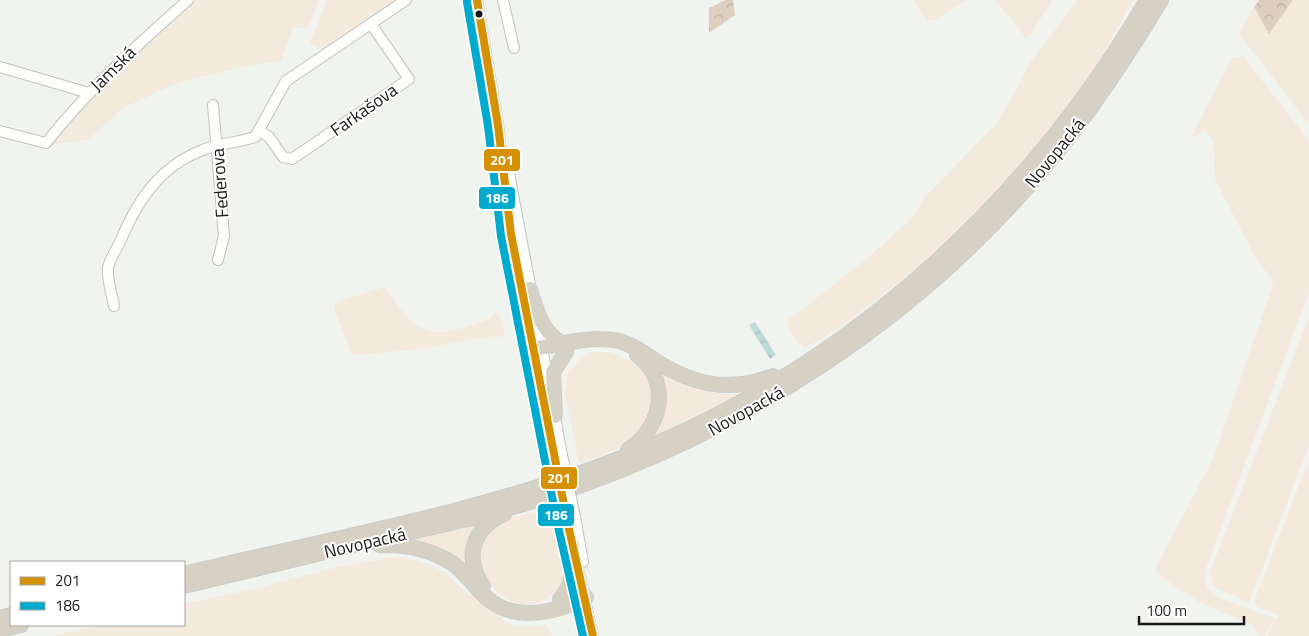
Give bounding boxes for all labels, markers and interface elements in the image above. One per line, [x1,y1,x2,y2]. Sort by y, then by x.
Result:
unlabelled marker [474,9,484,19]
street label: Jamská [84,40,142,98]
street label: Farkašova [324,76,403,143]
street label: Novopacká [1018,112,1091,194]
street label: Federova [204,147,235,219]
line badge: 201 [483,148,521,172]
text: 201 [490,149,514,170]
line badge: 186 [478,186,516,210]
text: 186 [485,187,509,208]
street label: Novopacká [703,379,789,443]
line badge: 201 [540,466,578,490]
text: 201 [547,467,571,488]
line badge: 186 [537,503,575,527]
text: 186 [544,504,568,525]
street label: Novopacká [321,520,409,565]
legend [10,561,185,626]
text: 201 [55,569,80,592]
text: 186 [55,594,80,617]
scale bar [1139,594,1244,626]
text: 100 m [1146,599,1187,622]

